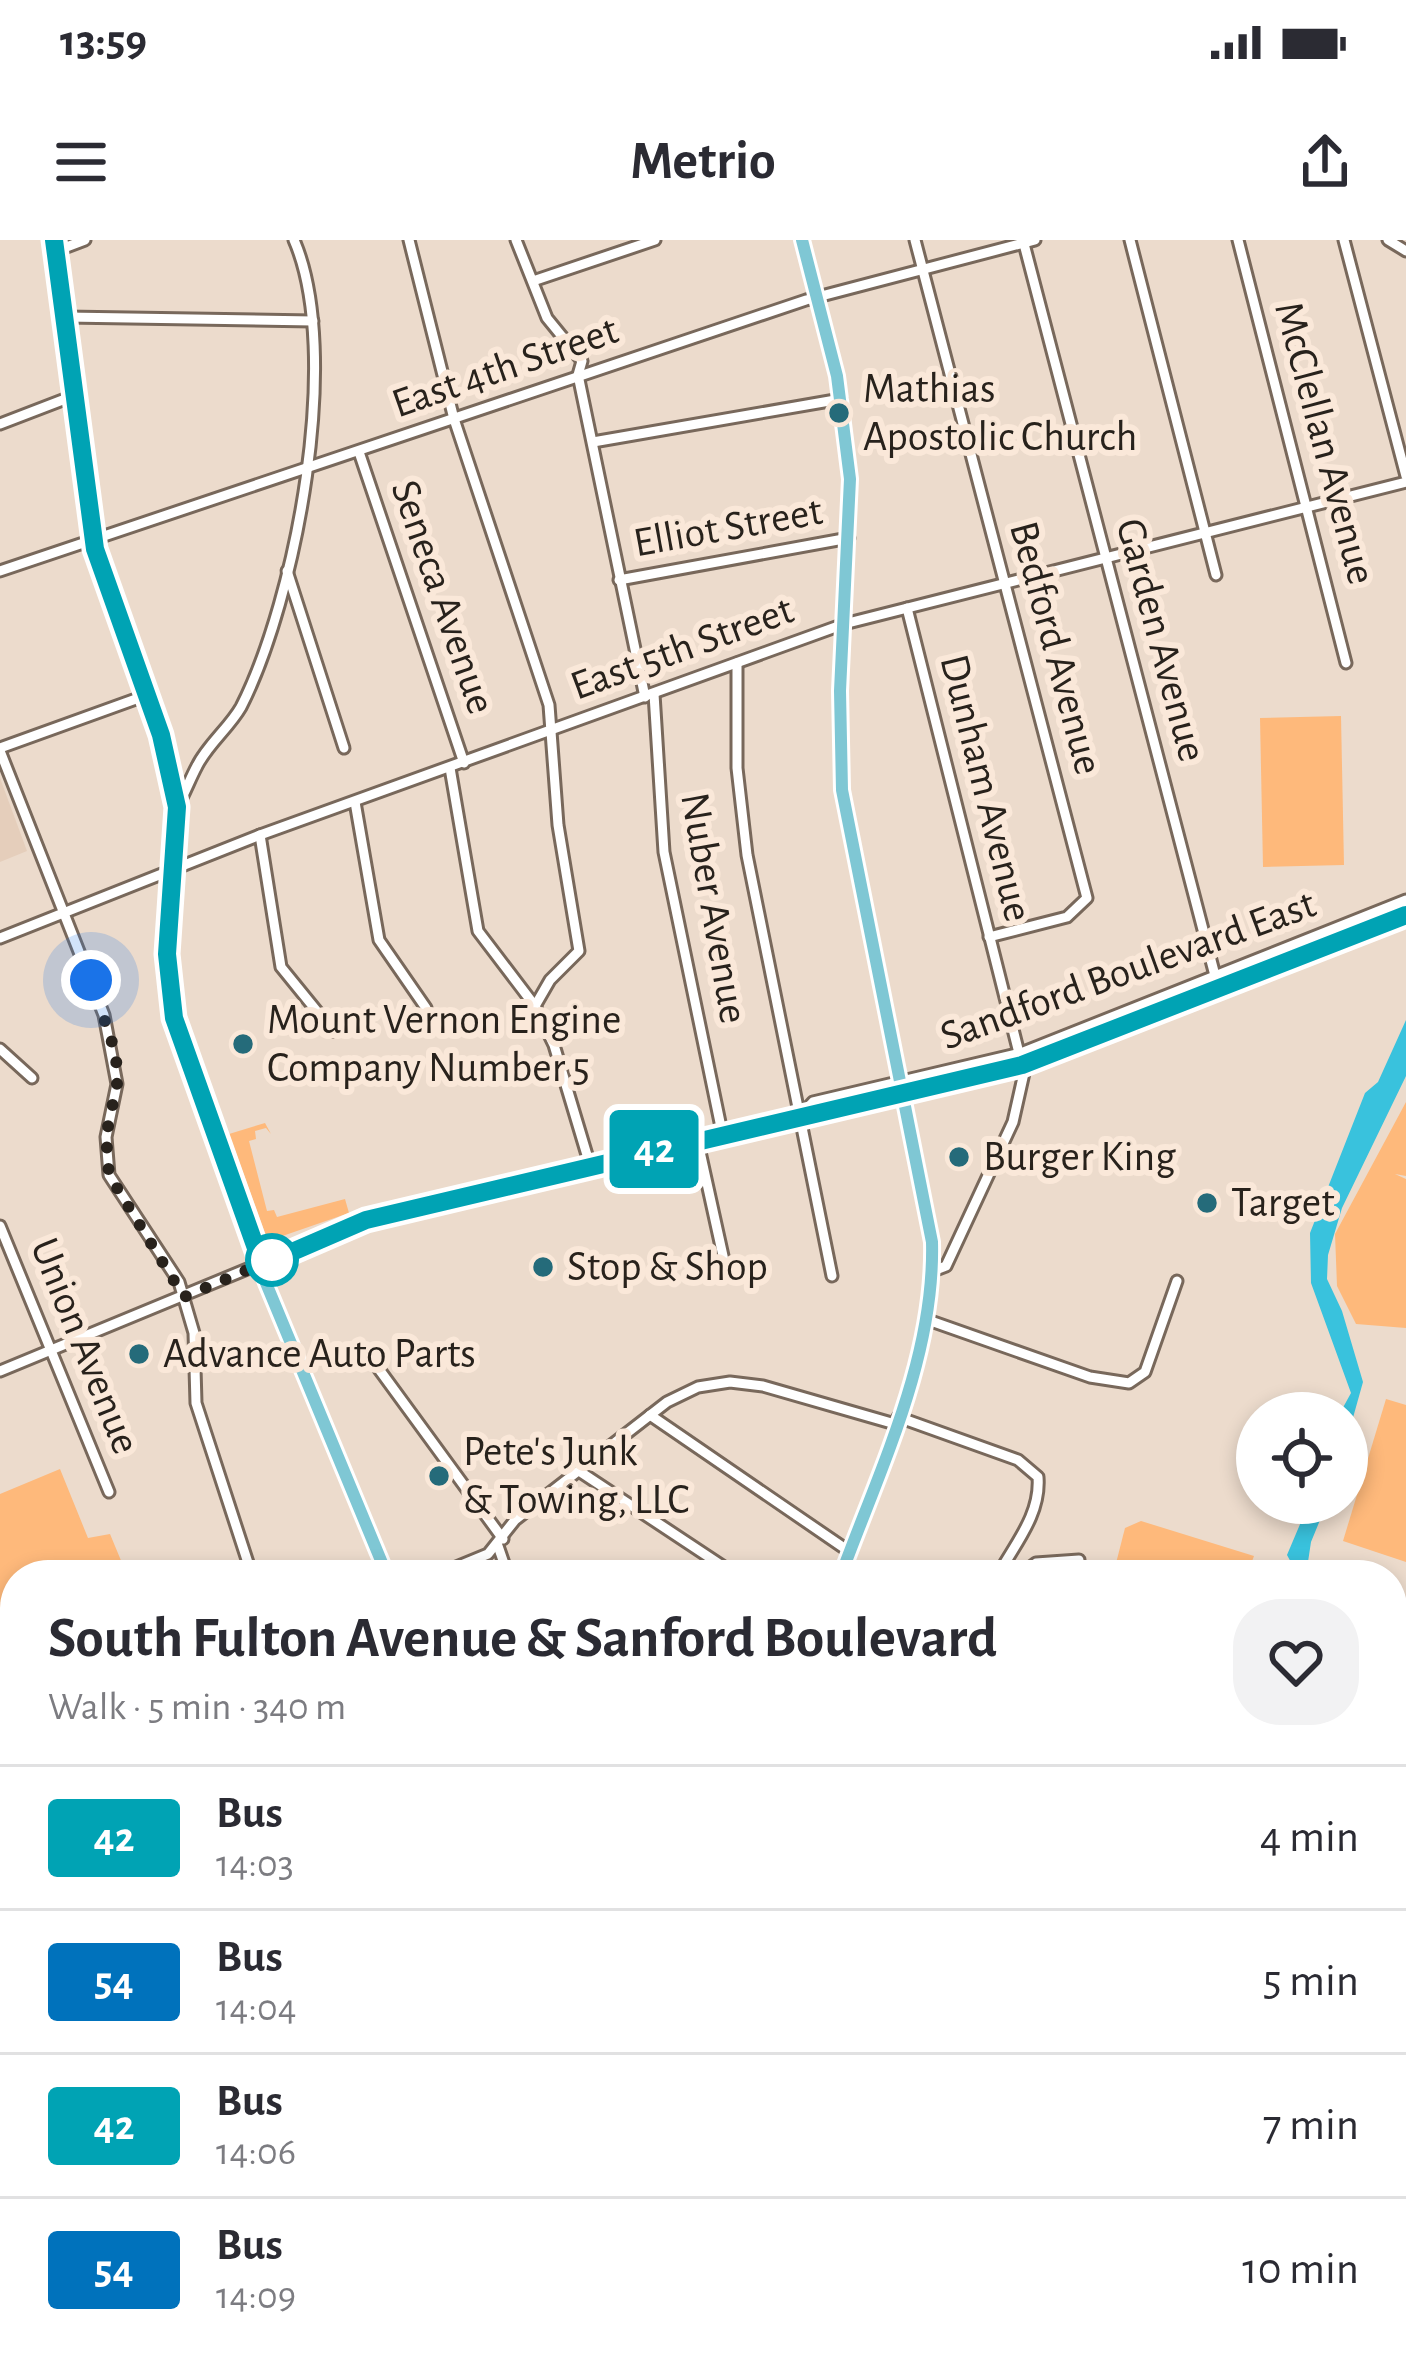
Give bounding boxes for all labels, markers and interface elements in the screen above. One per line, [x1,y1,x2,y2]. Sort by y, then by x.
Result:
text: 13:59 [60,19,147,64]
icon: menu [48,129,114,195]
icon: share [1292,129,1358,195]
text: Metrio [630,135,776,189]
street label: McClellan Avenue [1267,297,1383,589]
street label: East 4th Street [387,309,623,425]
place label: Mathias Apostolic Church [863,368,1137,458]
marker: Mathias Apostolic Church [826,400,852,426]
street label: Seneca Avenue [383,475,503,719]
street label: Elliot Street [630,490,826,564]
street label: Garden Avenue [1108,514,1214,766]
street label: Bedford Avenue [1002,517,1110,779]
street label: East 5th Street [565,588,799,708]
street label: Dunham Avenue [933,650,1039,926]
street label: Nuber Avenue [673,789,755,1027]
street label: Sandford Boulevard East [935,883,1321,1057]
your location [61,950,121,1010]
place label: Mount Vernon Engine Company Number 5 [267,999,621,1089]
marker: Mount Vernon Engine Company Number 5 [230,1031,256,1057]
line badge: 42 [600,1110,708,1188]
text: 42 [634,1128,674,1170]
place label: Burger King [983,1136,1176,1178]
marker: Burger King [946,1144,972,1170]
place label: Target [1231,1182,1335,1224]
marker: Target [1194,1190,1220,1216]
street label: Union Avenue [23,1232,147,1460]
unlabelled marker [247,1235,297,1285]
place label: Stop & Shop [567,1246,768,1288]
marker: Stop & Shop [530,1254,556,1280]
place label: Advance Auto Parts [163,1333,476,1375]
marker: Advance Auto Parts [126,1341,152,1367]
map controls [1236,1392,1368,1524]
button: locate [1236,1392,1368,1524]
place label: Pete's Junk & Towing, LLC [463,1431,689,1521]
marker: Pete's Junk & Towing, LLC [426,1463,452,1489]
button: heart [1233,1599,1359,1725]
text: South Fulton Avenue & Sanford Boulevard [48,1610,997,1667]
text: Walk · 5 min · 340 m [48,1688,346,1727]
text: Bus [216,1791,283,1836]
text: 4 min [1260,1815,1359,1860]
text: 42 [94,1817,134,1859]
text: 14:03 [216,1845,294,1884]
text: Bus [216,1935,283,1980]
text: 5 min [1263,1959,1359,2004]
text: 54 [94,1961,134,2003]
text: 14:04 [216,1989,296,2028]
text: Bus [216,2079,283,2124]
text: 7 min [1263,2103,1359,2148]
text: 42 [94,2105,134,2147]
text: 14:06 [216,2133,296,2172]
text: Bus [216,2223,283,2268]
text: 10 min [1242,2247,1359,2292]
text: 54 [94,2249,134,2291]
text: 14:09 [216,2277,296,2316]

